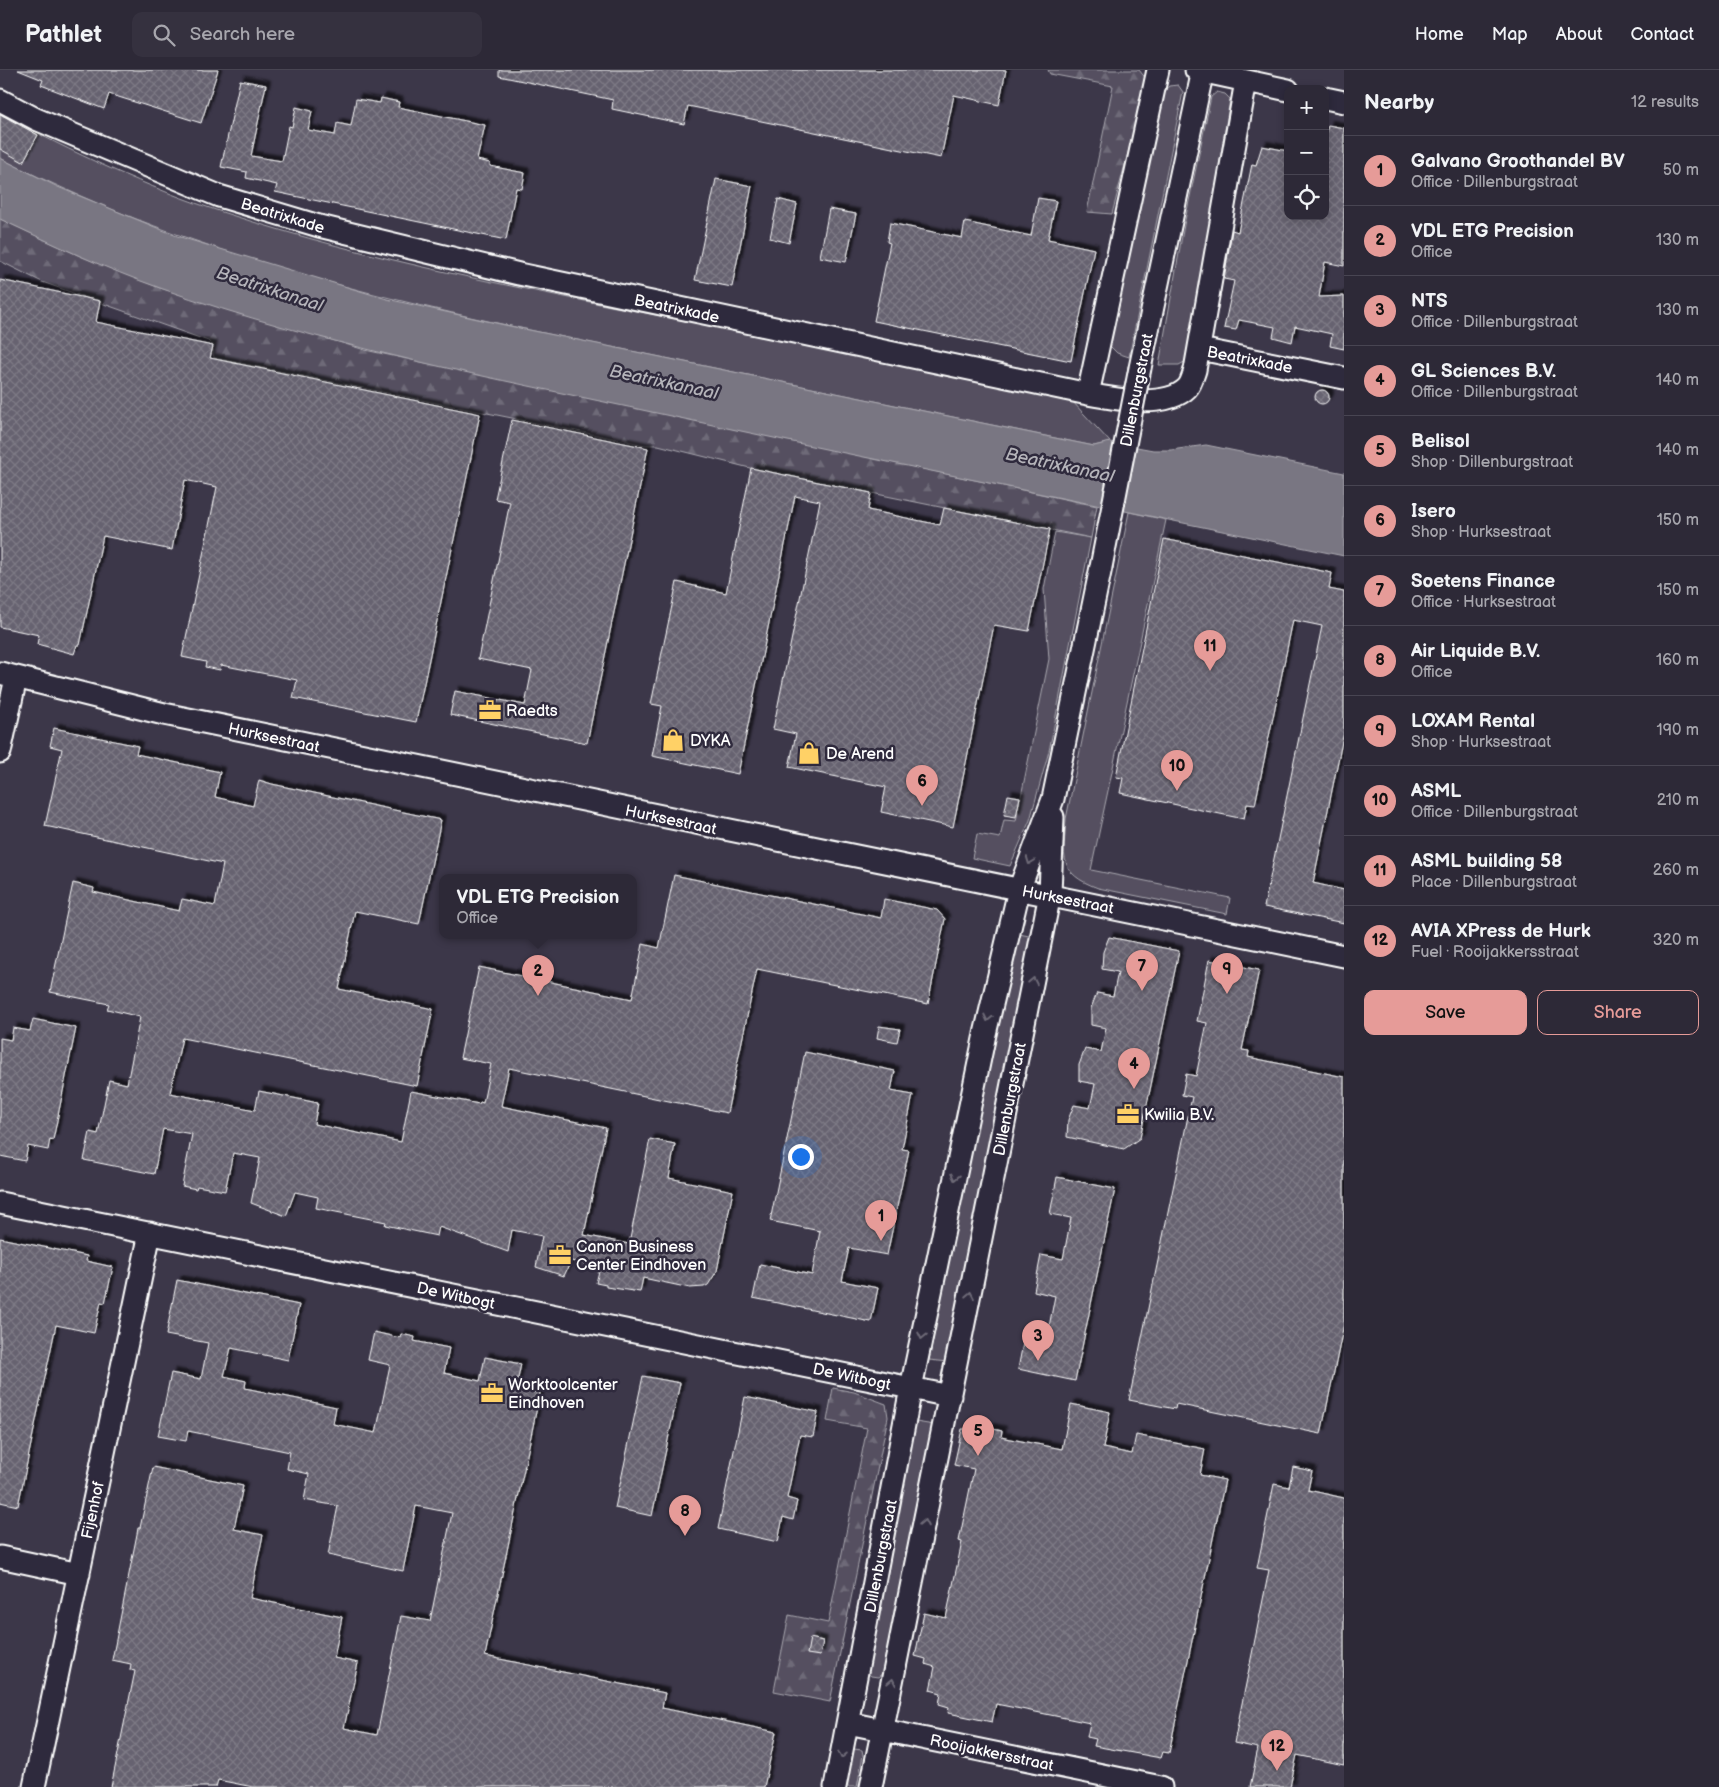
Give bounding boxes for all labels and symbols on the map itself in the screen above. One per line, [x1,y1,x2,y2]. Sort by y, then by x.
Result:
street label: Beatrixkade [238,195,327,238]
water label: Beatrixkanaal [214,262,326,317]
street label: Beatrixkade [632,291,722,328]
street label: Dillenburgstraat [1117,332,1158,448]
street label: Beatrixkade [1205,343,1295,378]
water label: Beatrixkanaal [608,361,721,404]
water label: Beatrixkanaal [1004,444,1117,487]
pin: 11 [1194,630,1226,671]
office icon: Raedts [477,697,503,723]
place label: Raedts [506,702,558,721]
street label: Hurksestraat [226,720,321,757]
shop icon: DYKA [660,727,686,753]
place label: DYKA [690,732,731,751]
shop icon: De Arend [796,740,822,766]
place label: De Arend [826,745,894,764]
pin: 10 [1161,750,1193,791]
pin: 6 [906,765,938,806]
street label: Hurksestraat [623,802,718,839]
one-way arrow [1026,856,1036,865]
street label: Hurksestraat [1020,882,1115,919]
pin: 7 [1126,950,1158,991]
pin: 9 [1211,953,1243,994]
pin: 2 [522,955,554,996]
one-way arrow [1027,976,1037,985]
one-way arrow [983,1014,994,1023]
street label: Dillenburgstraat [990,1041,1031,1157]
pin: 4 [1118,1048,1150,1089]
office icon: Kwilia B.V. [1115,1101,1141,1127]
place label: Kwilia B.V. [1144,1106,1214,1125]
your location [788,1144,814,1170]
one-way arrow [950,1173,961,1182]
pin: 1 [865,1200,897,1241]
place label: Canon Business Center Eindhoven [576,1238,706,1275]
office icon: Canon Business Center Eindhoven [547,1242,573,1268]
street label: De Witbogt [415,1279,497,1314]
one-way arrow [964,1290,975,1299]
pin: 3 [1022,1320,1054,1361]
one-way arrow [917,1332,928,1341]
street label: De Witbogt [811,1360,893,1395]
place label: Worktoolcenter Eindhoven [508,1376,618,1413]
office icon: Worktoolcenter Eindhoven [479,1380,505,1406]
pin: 5 [962,1415,994,1456]
street label: Fijenhof [78,1480,109,1541]
pin: 8 [669,1495,701,1536]
street label: Dillenburgstraat [861,1498,902,1614]
one-way arrow [918,1518,929,1527]
one-way arrow [886,1677,896,1686]
pin: 12 [1261,1730,1293,1771]
street label: Rooijakkersstraat [928,1731,1055,1776]
one-way arrow [837,1750,847,1759]

